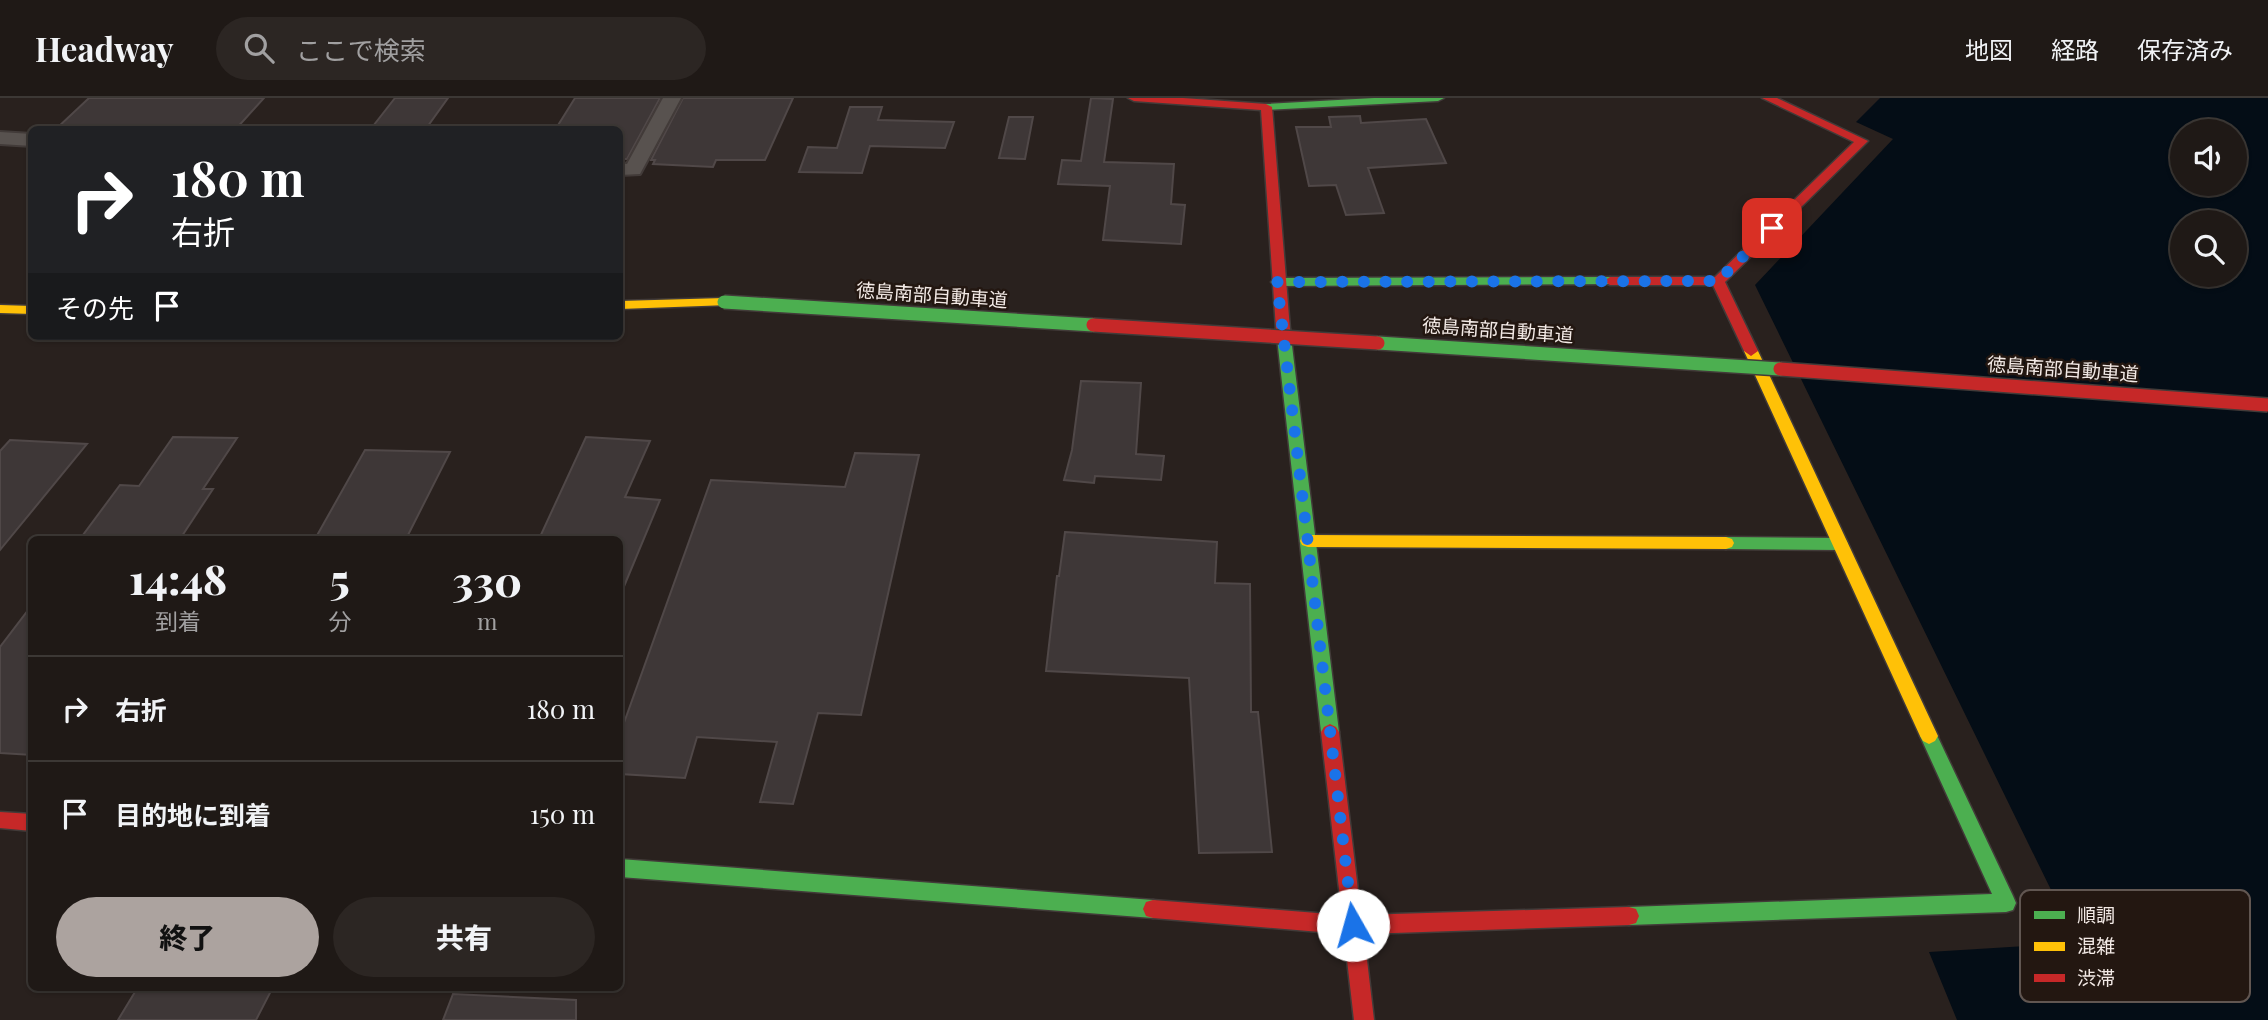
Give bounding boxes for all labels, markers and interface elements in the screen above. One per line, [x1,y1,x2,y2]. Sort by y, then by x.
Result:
search box [216,17,706,80]
text: Headway [35,26,174,70]
icon: search [240,29,278,67]
text: ここで検索 [296,32,426,67]
text: 地図 [1965,33,2013,65]
text: 経路 [2051,33,2099,65]
text: 保存済み [2137,33,2233,65]
map controls [2170,119,2247,287]
button: sound [2170,119,2247,196]
text: 180 m [171,144,305,209]
icon: right [56,154,147,245]
pin [1742,198,1802,258]
text: 右折 [171,209,235,252]
icon: arrive [1753,209,1791,247]
button: search [2170,210,2247,287]
street label: 徳島南部自動車道 [855,276,1009,312]
icon: arrive [148,287,186,325]
text: その先 [56,290,134,325]
street label: 徳島南部自動車道 [1421,311,1575,347]
street label: 徳島南部自動車道 [1986,350,2140,386]
text: 14:48 [129,550,227,606]
text: 5 [330,550,350,606]
text: 330 [452,552,522,608]
text: 到着 [155,605,201,636]
text: 分 [328,605,351,636]
text: m [477,605,497,636]
icon: right [56,690,94,728]
text: 180 m [527,691,595,726]
text: 右折 [115,692,167,727]
icon: arrive [56,795,94,833]
text: 150 m [530,796,595,831]
text: 目的地に到着 [115,797,271,832]
position arrow [1316,888,1390,962]
legend [2020,890,2250,1002]
button: 終了 [56,897,319,977]
button: 共有 [333,897,595,977]
text: 順調 [2077,901,2115,927]
text: 混雑 [2077,932,2115,958]
text: 渋滞 [2077,964,2115,990]

